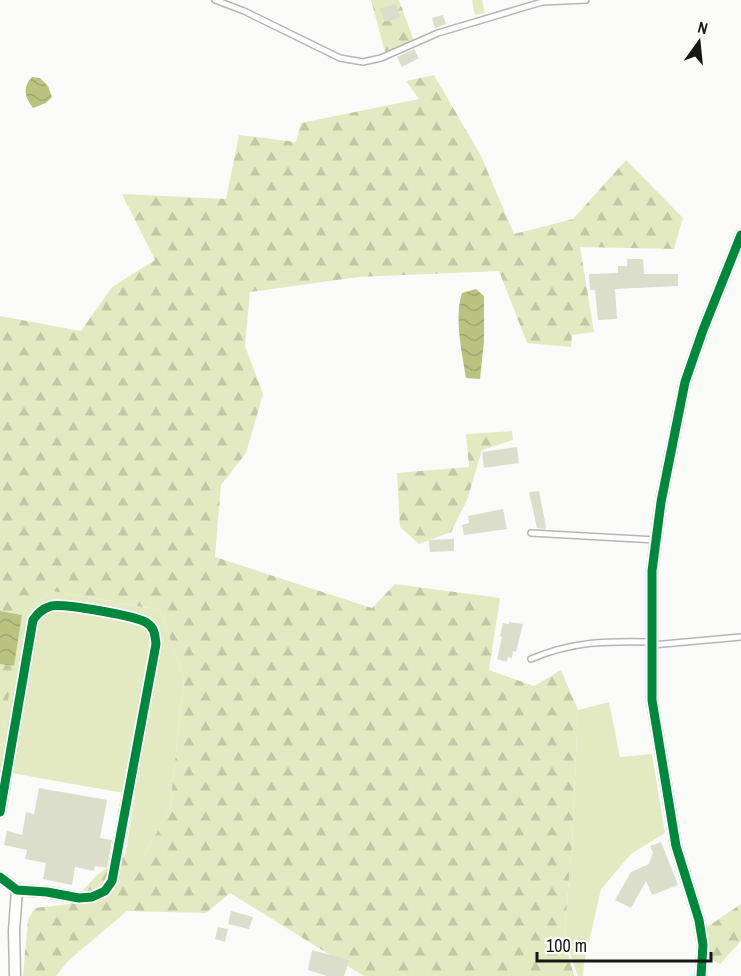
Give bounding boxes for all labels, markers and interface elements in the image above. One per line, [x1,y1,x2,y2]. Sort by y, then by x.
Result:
north arrow [669,12,729,72]
text: N [695,16,710,39]
scale bar [537,925,711,963]
text: 100 m [546,933,587,958]

